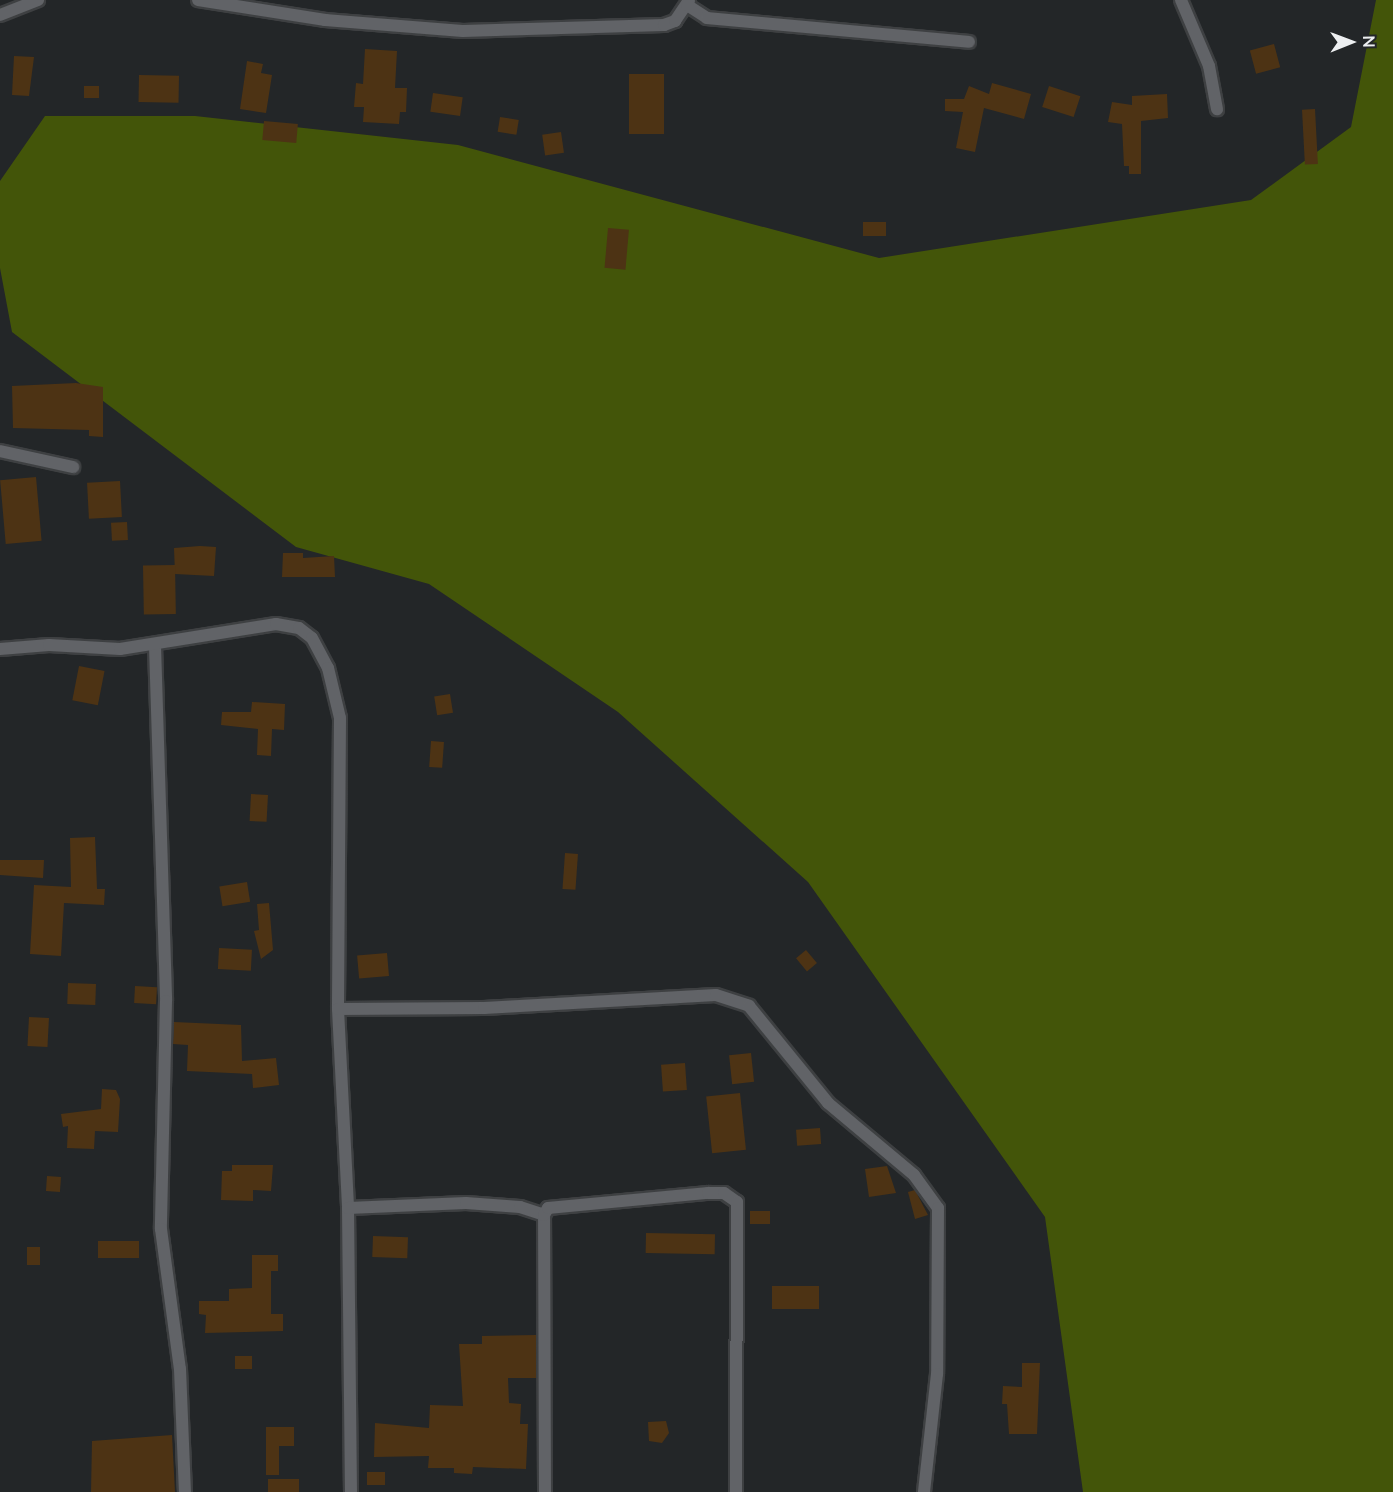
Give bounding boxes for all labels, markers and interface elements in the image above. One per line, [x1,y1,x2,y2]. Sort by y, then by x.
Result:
north arrow [1321,12,1381,72]
text: N [1360,35,1379,48]

